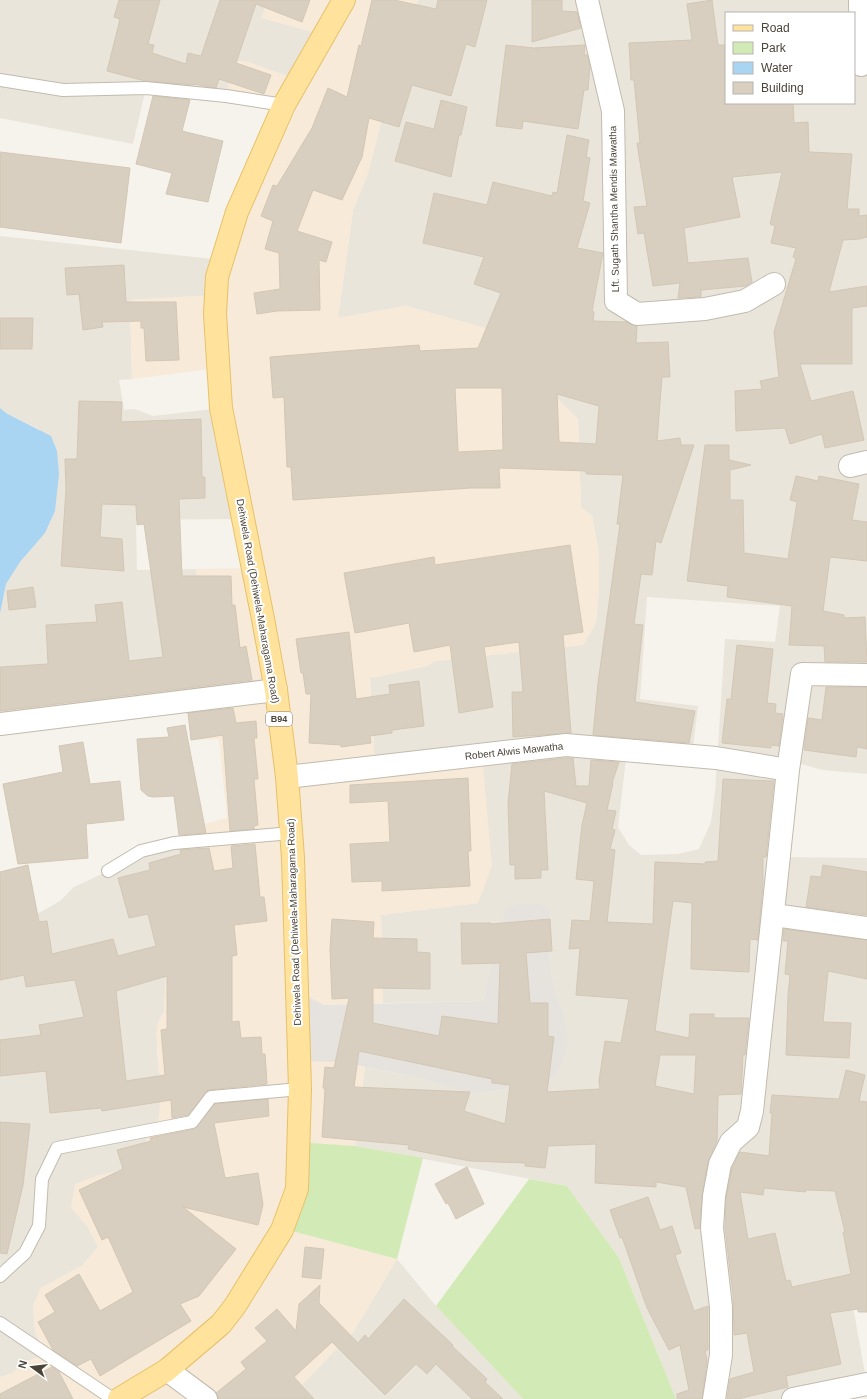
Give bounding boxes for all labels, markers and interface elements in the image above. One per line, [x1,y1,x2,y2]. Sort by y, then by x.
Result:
legend [725,12,855,104]
text: Road [761,21,790,35]
text: Park [761,41,787,55]
text: Water [761,61,793,75]
text: Building [761,81,804,95]
street label: Lft. Sugath Shantha Mendis Mawatha [607,125,621,292]
street label: Dehiwela Road (Dehiwela-Maharagama Road) [235,498,281,704]
road number: B94 [266,712,292,726]
street label: Robert Alwis Mawatha [464,740,564,762]
street label: Dehiwela Road (Dehiwela-Maharagama Road) [285,818,303,1026]
north arrow [12,1347,52,1387]
text: N [16,1359,29,1370]

